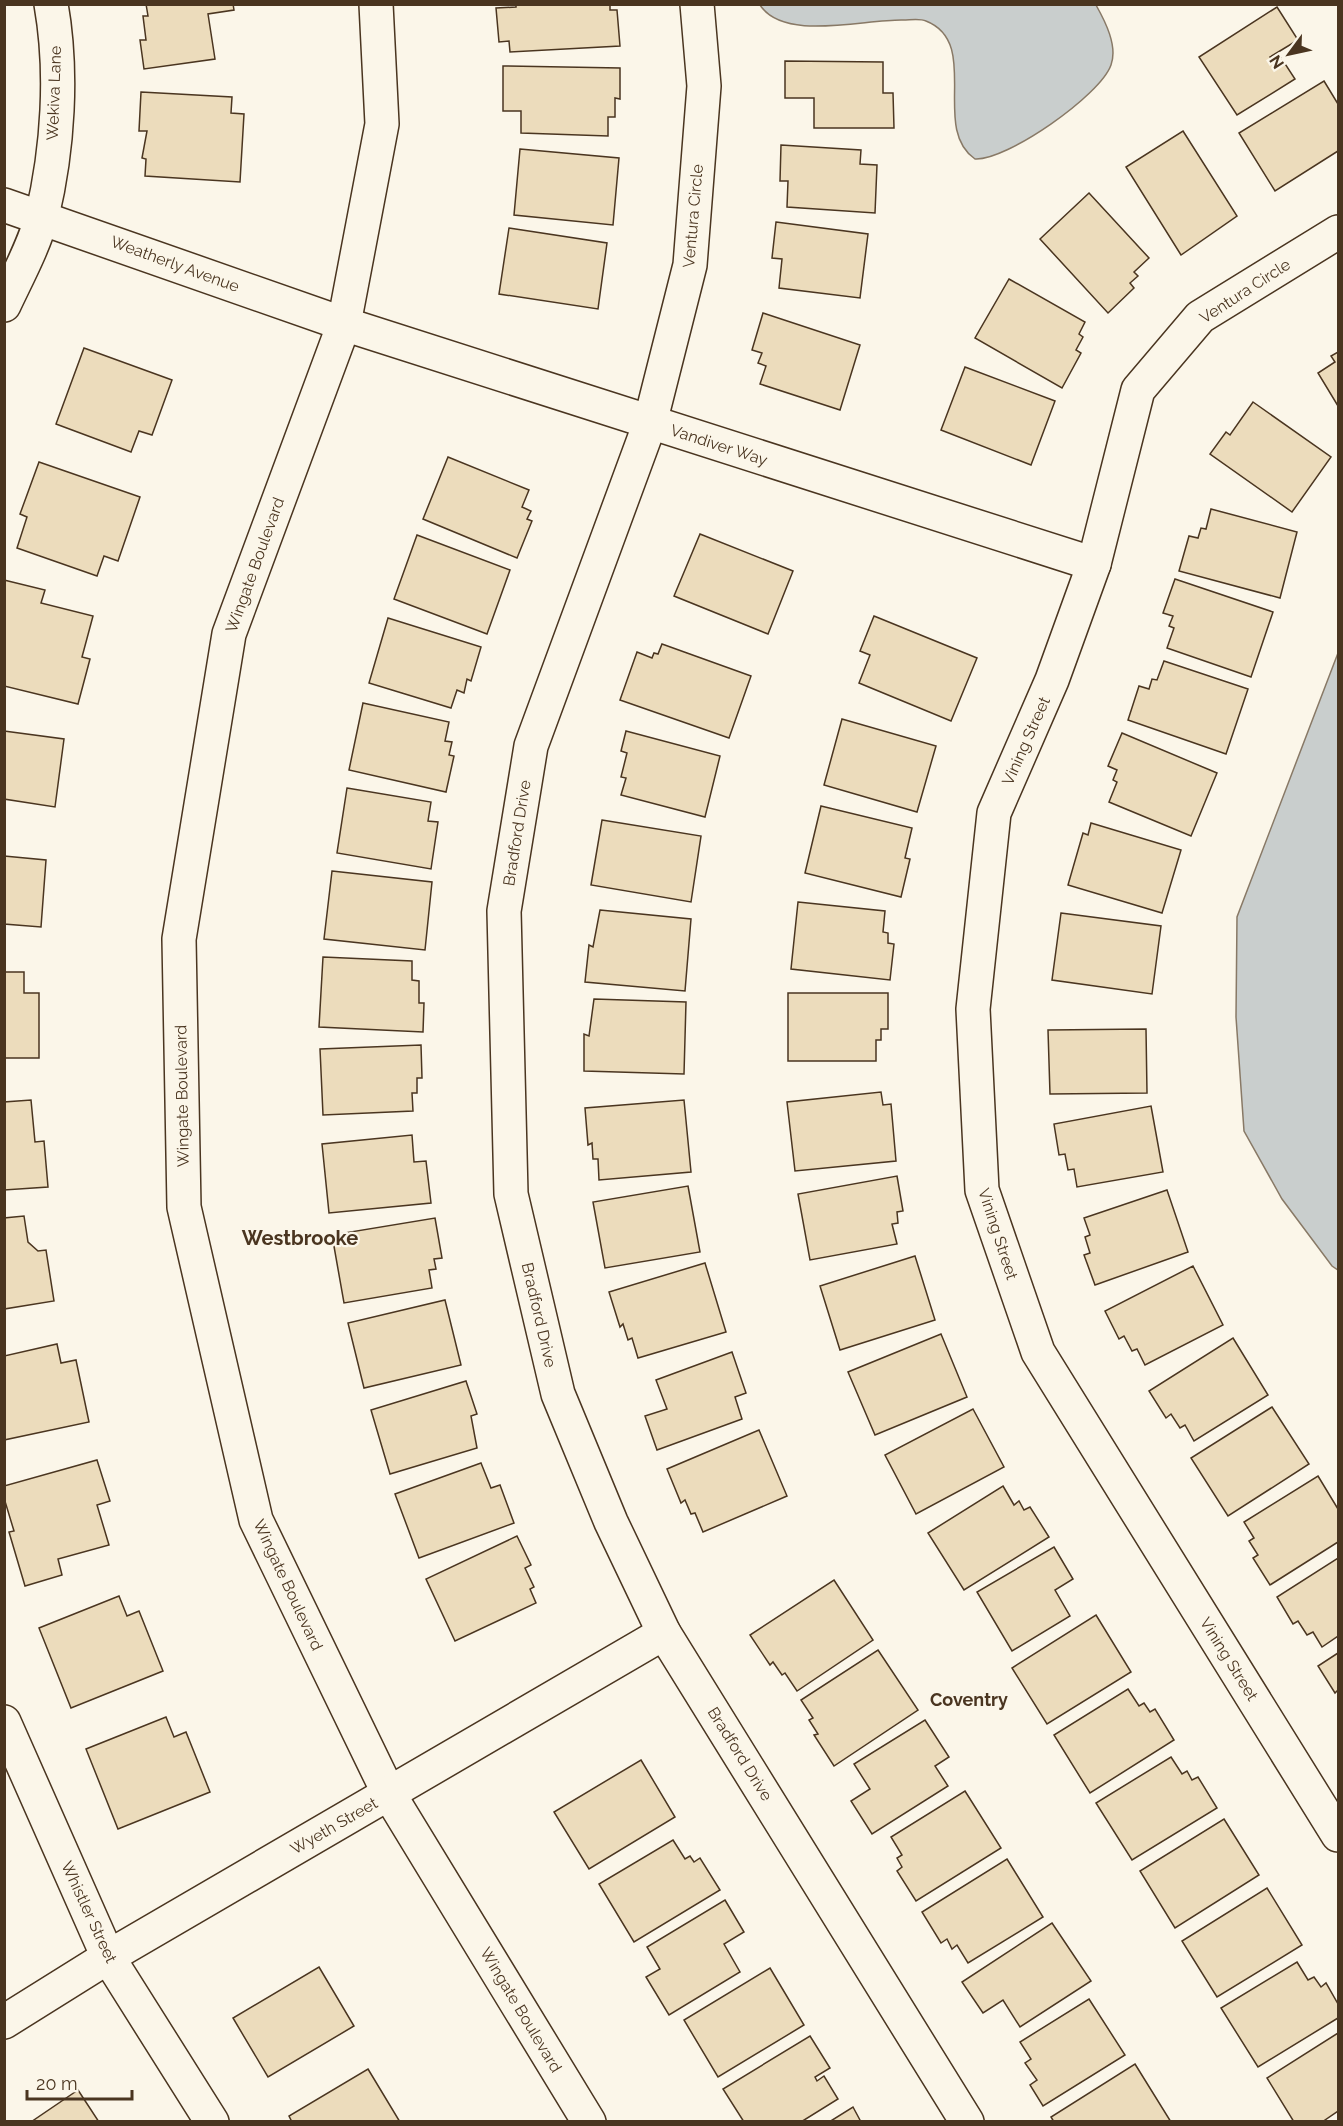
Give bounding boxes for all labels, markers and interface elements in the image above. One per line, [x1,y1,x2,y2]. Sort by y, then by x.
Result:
north arrow [1259,24,1319,84]
street label: Wekiva Lane [43,45,65,141]
text: N [1266,52,1288,72]
street label: Ventura Circle [679,163,707,269]
street label: Weatherly Avenue [108,232,242,296]
street label: Ventura Circle [1196,255,1294,327]
street label: Vandiver Way [668,420,770,470]
street label: Wingate Boulevard [222,495,288,635]
street label: Vining Street [998,693,1054,788]
street label: Bradford Drive [499,779,535,887]
street label: Wingate Boulevard [171,1025,193,1167]
street label: Vining Street [974,1186,1022,1283]
district label: Westbrooke [242,1226,358,1250]
street label: Bradford Drive [518,1261,560,1369]
street label: Wingate Boulevard [249,1516,327,1654]
street label: Vining Street [1196,1614,1263,1705]
district label: Coventry [930,1689,1008,1710]
street label: Bradford Drive [704,1704,776,1804]
street label: Wyeth Street [287,1793,381,1859]
street label: Whistler Street [57,1858,121,1966]
street label: Wingate Boulevard [476,1944,566,2076]
scale bar [27,2063,132,2101]
text: 20 m [36,2073,78,2094]

